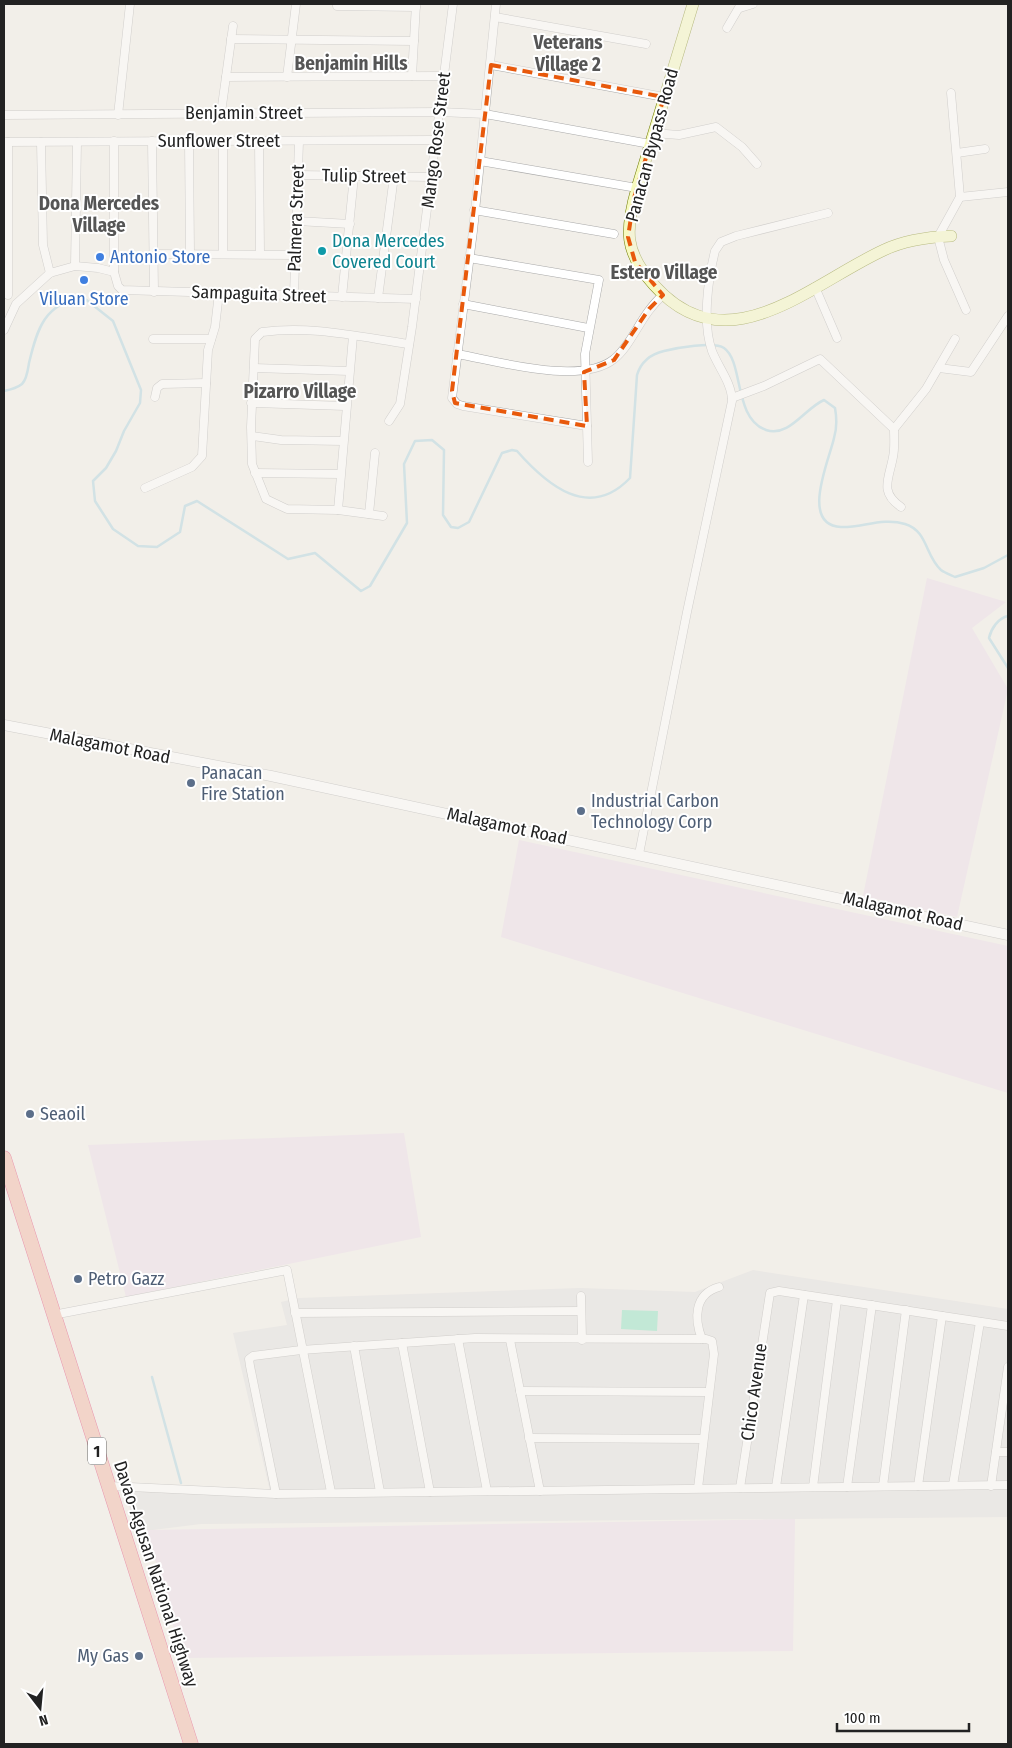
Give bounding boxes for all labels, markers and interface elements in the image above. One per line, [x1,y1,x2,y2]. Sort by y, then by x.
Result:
district label: Veterans Village 2 [532,31,603,76]
district label: Benjamin Hills [295,52,408,75]
street label: Panacan Bypass Road [621,66,683,224]
street label: Mango Rose Street [417,71,455,209]
street label: Benjamin Street [185,102,303,124]
street label: Sunflower Street [158,130,280,152]
street label: Palmera Street [283,164,309,272]
street label: Tulip Street [322,164,406,188]
district label: Dona Mercedes Village [39,192,160,237]
place label: Dona Mercedes Covered Court [332,230,445,273]
marker: Dona Mercedes Covered Court [316,245,328,257]
place label: Antonio Store [110,246,211,268]
marker: Antonio Store [94,251,106,263]
district label: Estero Village [611,261,718,284]
marker: Viluan Store [78,274,90,286]
street label: Sampaguita Street [191,281,327,307]
place label: Viluan Store [39,288,129,310]
district label: Pizarro Village [243,380,357,403]
street label: Malagamot Road [48,724,172,768]
place label: Panacan Fire Station [201,762,285,805]
marker: Panacan Fire Station [185,777,197,789]
place label: Industrial Carbon Technology Corp [591,790,719,833]
street label: Malagamot Road [445,803,569,849]
marker: Industrial Carbon Technology Corp [575,805,587,817]
street label: Malagamot Road [841,887,965,935]
place label: Seaoil [40,1103,85,1125]
marker: Seaoil [24,1108,36,1120]
place label: Petro Gazz [88,1268,164,1290]
marker: Petro Gazz [72,1273,84,1285]
street label: Chico Avenue [736,1342,772,1442]
road number: 1 [88,1438,106,1464]
street label: Davao-Agusan National Highway [109,1458,203,1690]
place label: My Gas [77,1645,129,1667]
marker: My Gas [133,1650,145,1662]
north arrow [15,1683,65,1733]
scale bar [837,1700,970,1732]
text: 100 m [844,1709,881,1727]
text: N [37,1711,50,1729]

